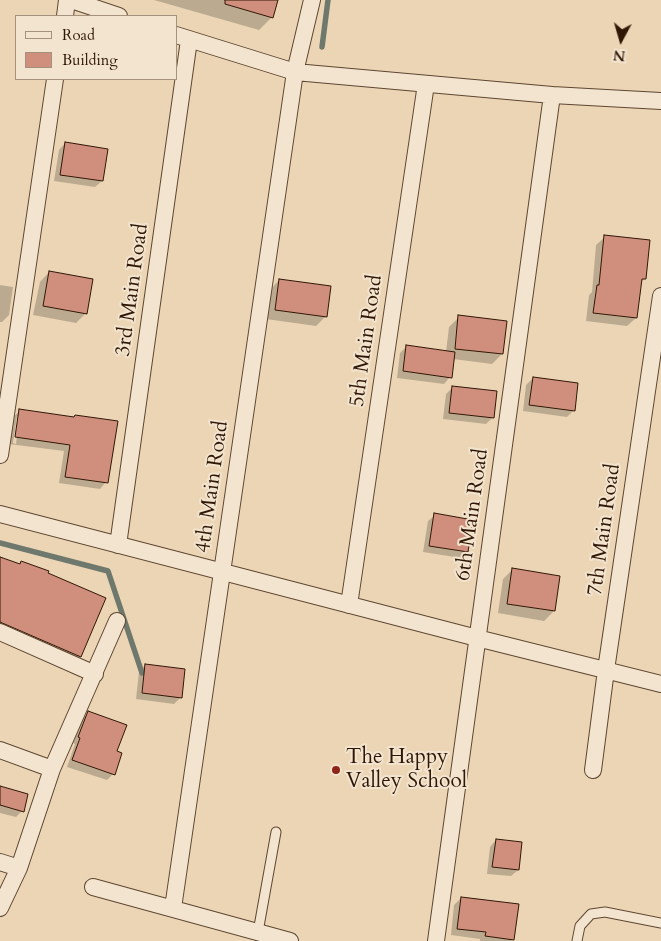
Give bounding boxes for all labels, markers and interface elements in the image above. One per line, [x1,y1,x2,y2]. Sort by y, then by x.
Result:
legend [15,15,178,80]
north arrow [596,15,646,65]
text: Road [62,25,95,45]
text: N [612,45,626,65]
text: Building [62,50,118,70]
street label: 3rd Main Road [111,222,155,358]
street label: 5th Main Road [345,273,389,409]
street label: 4th Main Road [191,419,235,555]
street label: 6th Main Road [451,447,495,583]
street label: 7th Main Road [583,462,627,598]
place label: The Happy Valley School [346,745,467,795]
marker: The Happy Valley School [330,764,342,776]

